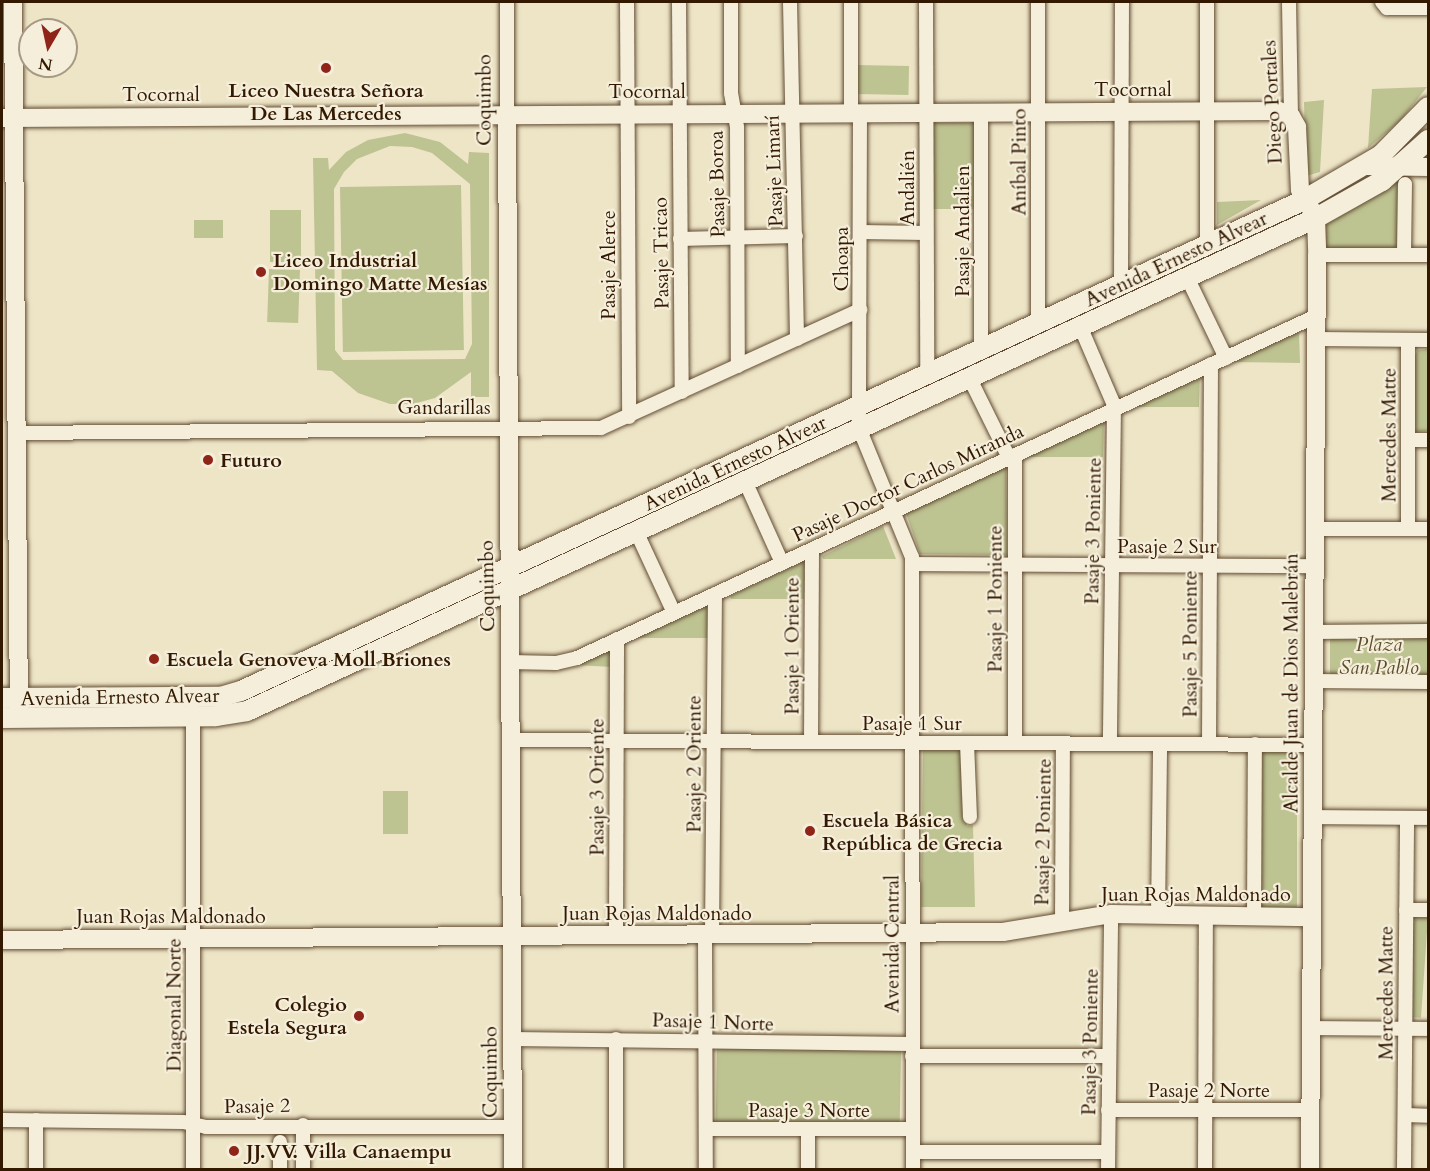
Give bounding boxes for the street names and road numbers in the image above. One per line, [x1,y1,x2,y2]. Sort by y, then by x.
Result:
street label: Diego Portales [1257,39,1287,165]
street label: Coquimbo [472,54,496,146]
street label: Tocornal [1094,77,1172,101]
street label: Tocornal [608,79,686,103]
street label: Tocornal [122,82,200,106]
street label: Aníbal Pinto [1007,108,1031,216]
street label: Pasaje Limarí [760,115,788,227]
street label: Pasaje Boroa [704,130,730,238]
street label: Andalién [895,150,919,226]
street label: Pasaje Andalien [950,165,974,297]
street label: Pasaje Tricao [648,197,674,309]
street label: Avenida Ernesto Alvear [1081,206,1271,312]
street label: Pasaje Alerce [596,210,620,320]
street label: Choapa [829,226,853,292]
street label: Mercedes Matte [1377,368,1401,502]
street label: Gandarillas [397,395,491,419]
street label: Avenida Ernesto Alvear [640,410,830,516]
street label: Pasaje Doctor Carlos Miranda [789,419,1027,547]
street label: Pasaje 3 Poniente [1080,457,1106,605]
street label: Pasaje 1 Poniente [983,526,1007,672]
street label: Pasaje 2 Sur [1117,534,1217,558]
street label: Coquimbo [474,540,500,632]
street label: Alcalde Juan de Dios Malebrán [1279,553,1303,813]
street label: Pasaje 5 Poniente [1178,571,1202,717]
street label: Pasaje 1 Oriente [780,577,804,715]
street label: Avenida Ernesto Alvear [20,683,220,711]
street label: Pasaje 2 Oriente [682,695,706,833]
street label: Pasaje 1 Sur [862,711,962,735]
street label: Pasaje 3 Oriente [585,718,609,856]
street label: Pasaje 2 Poniente [1030,758,1056,906]
street label: Avenida Central [880,875,904,1013]
street label: Juan Rojas Maldonado [1101,882,1291,906]
street label: Juan Rojas Maldonado [562,901,752,925]
street label: Juan Rojas Maldonado [76,904,266,928]
street label: Mercedes Matte [1374,926,1398,1060]
street label: Diagonal Norte [162,938,186,1072]
street label: Pasaje 3 Poniente [1077,968,1103,1116]
street label: Pasaje 1 Norte [652,1008,774,1036]
street label: Coquimbo [478,1026,502,1118]
street label: Pasaje 2 Norte [1148,1078,1270,1102]
street label: Pasaje 2 [224,1093,290,1119]
street label: Pasaje 3 Norte [748,1098,870,1122]

